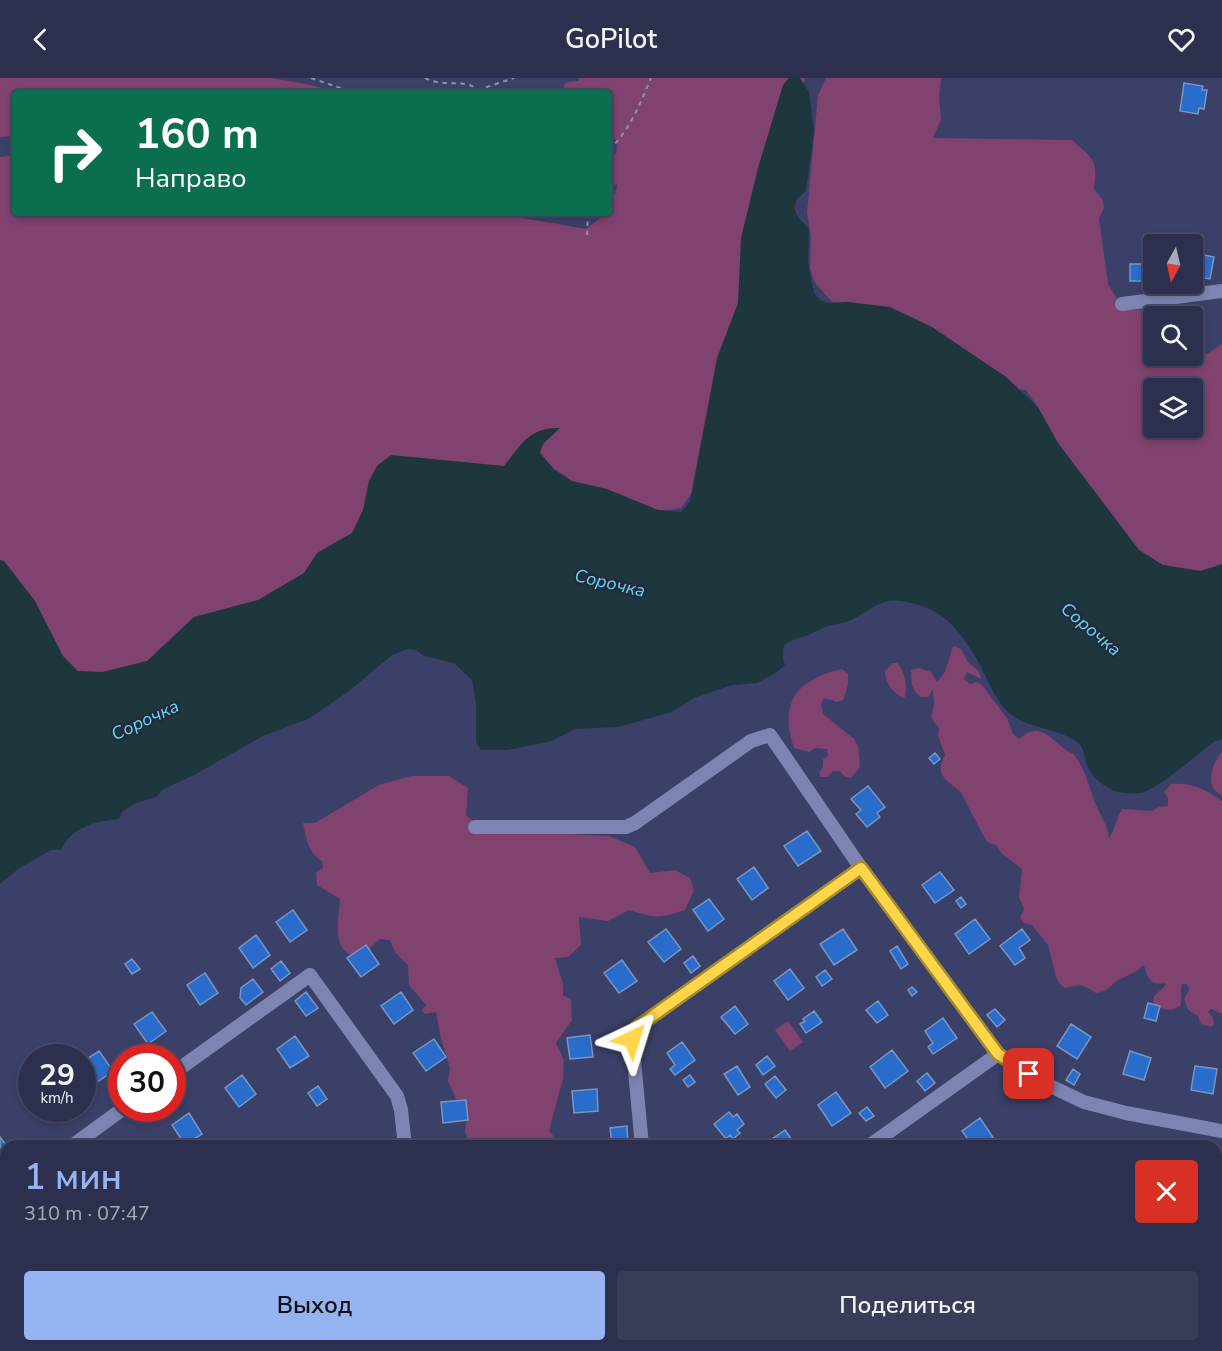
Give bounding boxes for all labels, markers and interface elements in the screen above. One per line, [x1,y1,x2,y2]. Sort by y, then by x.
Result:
text: GoPilot [565,21,657,58]
icon: back [24,23,57,56]
icon: heart [1165,23,1198,56]
text: 160 m [135,106,259,163]
icon: right [36,114,114,192]
text: Направо [135,160,246,197]
north arrow [1143,234,1203,294]
map controls [1143,234,1203,438]
button: search [1143,306,1203,366]
button: layers [1143,378,1203,438]
water label: Сорочка [572,563,648,603]
water label: Сорочка [1056,597,1126,661]
water label: Сорочка [107,694,183,746]
position arrow [600,1007,664,1071]
speed limit sign: 30 [108,1044,186,1122]
pin [1003,1048,1054,1099]
text: 29 [39,1055,75,1096]
icon: arrive [1012,1057,1045,1090]
text: km/h [40,1088,74,1108]
text: 1 мин [24,1153,122,1202]
button: close [1135,1160,1198,1223]
text: 310 m · 07:47 [24,1200,150,1227]
button: Выход [24,1271,605,1340]
button: Поделиться [617,1271,1198,1340]

